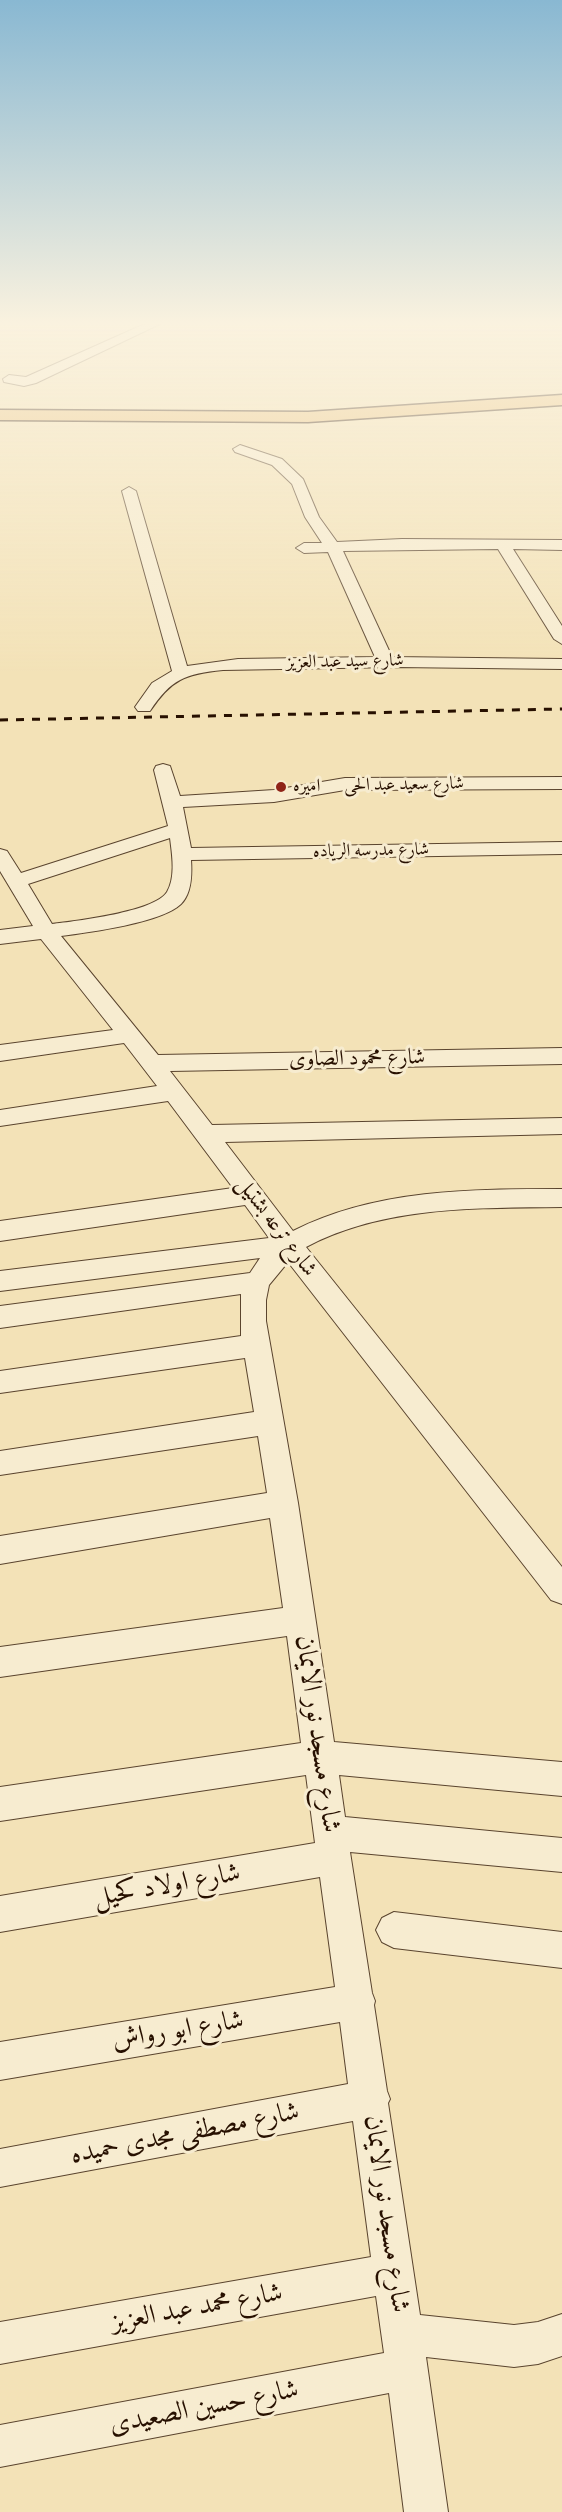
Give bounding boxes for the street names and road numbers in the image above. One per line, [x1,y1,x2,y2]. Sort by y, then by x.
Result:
street label: شارع سيد عبد العزيز [286,650,404,674]
street label: شارع سعيد عبد الحى [344,773,464,797]
street label: شارع مدرسه الرياده [313,839,429,863]
street label: شارع محمود الصاوى [289,1045,425,1073]
street label: شارع ترعه بشتيل [230,1172,322,1282]
street label: شارع مسجد نور الايمان [287,1633,347,1835]
street label: شارع اولاد كحيل [91,1857,243,1915]
street label: شارع ابو رواش [110,2005,246,2057]
street label: شارع مصطفى مجدى حميده [68,2096,302,2172]
street label: شارع مسجد نور الايمان [356,2113,416,2315]
street label: شارع محمد عبد العزيز [109,2277,285,2339]
street label: شارع حسين الصعيدى [107,2374,301,2442]

